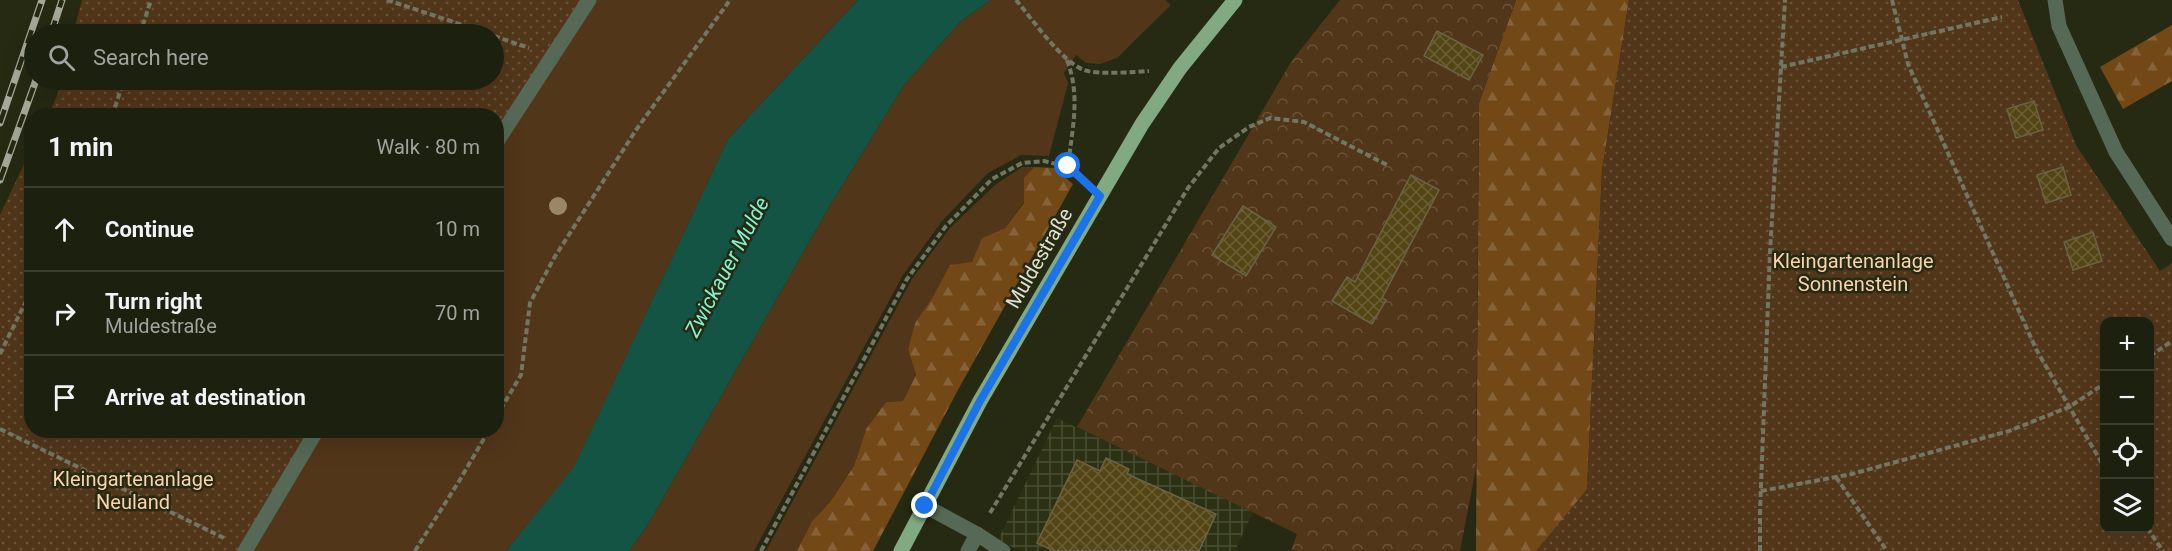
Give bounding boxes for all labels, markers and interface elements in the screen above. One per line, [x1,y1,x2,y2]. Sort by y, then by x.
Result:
search box [24,24,504,90]
icon: search [45,41,78,74]
text: Search here [93,45,209,70]
text: 1 min [48,132,113,162]
text: Walk · 80 m [377,135,480,159]
route start [1054,152,1080,178]
water label: Zwickauer Mulde [680,193,774,342]
street label: Muldestraße [1001,204,1077,312]
icon: ahead [48,213,81,246]
text: Continue [105,217,194,242]
text: 10 m [435,217,480,241]
park label: Kleingartenanlage Sonnenstein [1773,249,1934,296]
text: Turn right [105,289,202,314]
icon: right [48,297,81,330]
text: 70 m [435,301,480,325]
text: Muldestraße [105,314,217,338]
map controls [2100,317,2154,533]
button: + [2100,317,2154,371]
button: − [2100,371,2154,425]
icon: arrive [48,381,81,414]
text: Arrive at destination [105,385,306,410]
button: locate [2100,425,2154,479]
park label: Kleingartenanlage Neuland [53,467,214,514]
button: layers [2100,479,2154,533]
route end [911,492,937,518]

